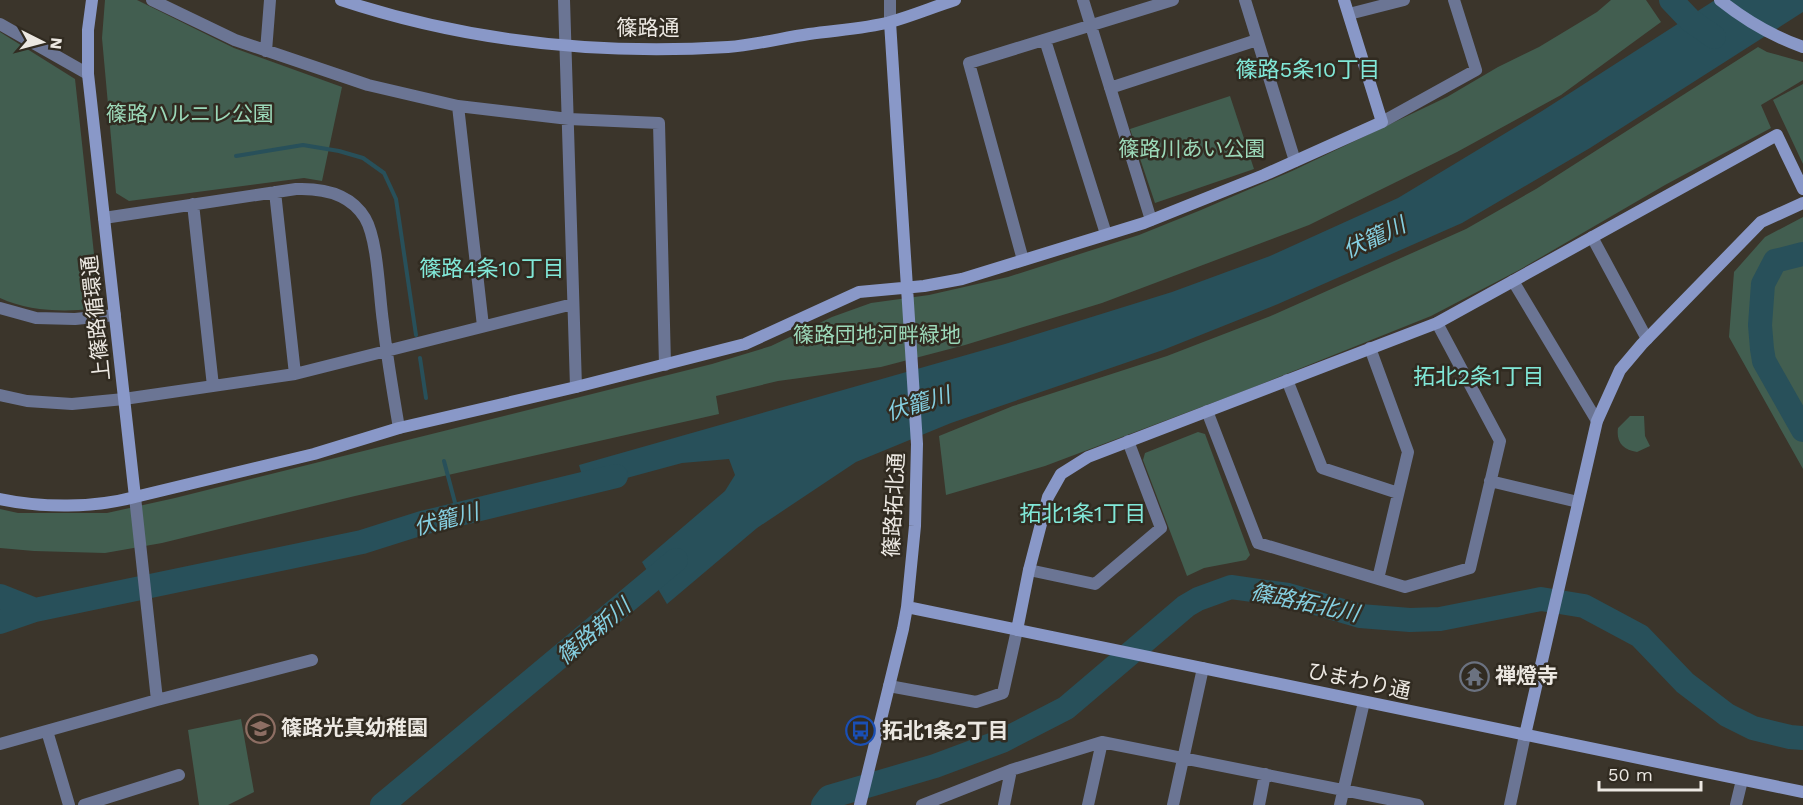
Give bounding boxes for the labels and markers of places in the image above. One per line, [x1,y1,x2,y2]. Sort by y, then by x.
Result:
temple icon: 禅燈寺 [1458,660,1490,692]
place label: 禅燈寺 [1495,663,1558,688]
school or university icon: 篠路光真幼稚園 [244,712,276,744]
place label: 篠路光真幼稚園 [281,715,428,740]
bus stop icon: 拓北1条2丁目 [845,715,877,747]
place label: 拓北1条2丁目 [882,718,1009,743]

